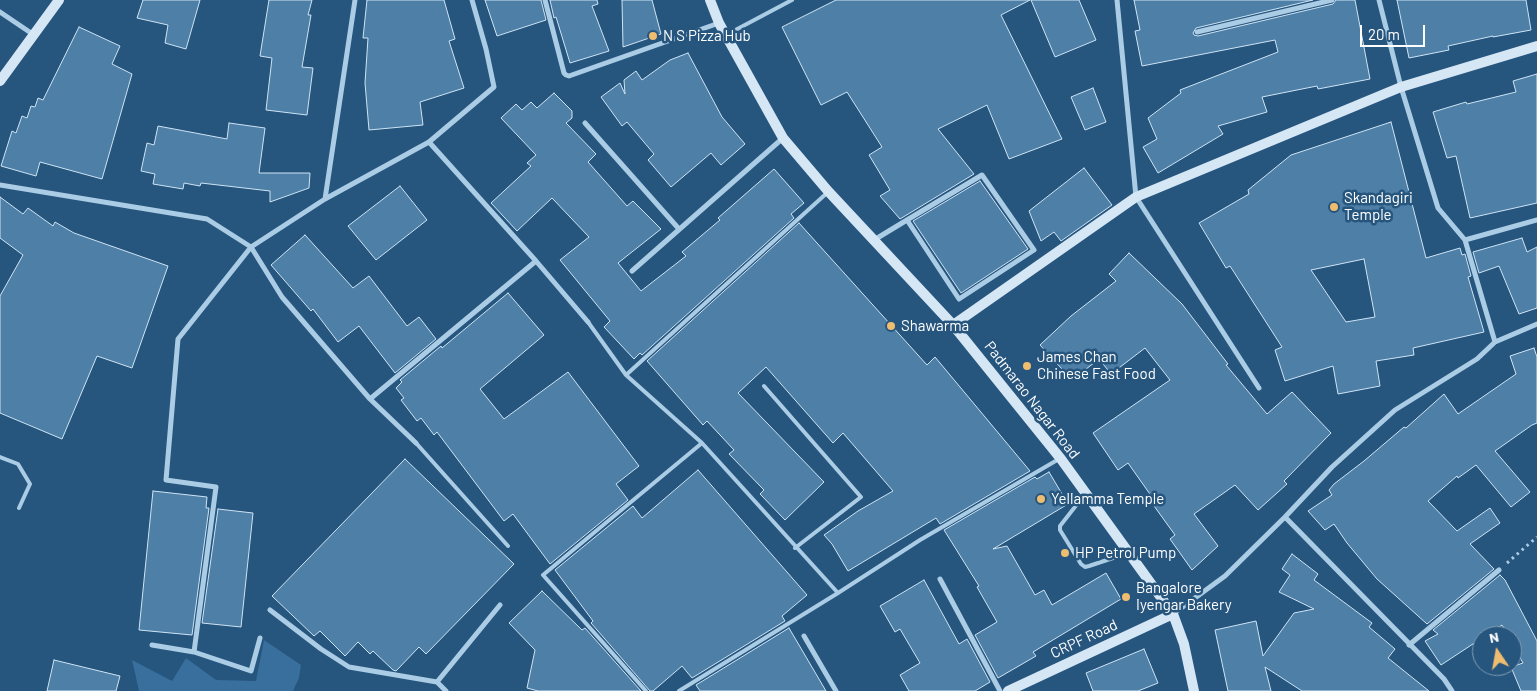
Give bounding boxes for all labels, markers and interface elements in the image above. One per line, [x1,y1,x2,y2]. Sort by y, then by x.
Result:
scale bar [1362,15,1427,47]
text: 20 m [1368,25,1400,43]
place label: N S Pizza Hub [663,27,751,45]
marker: N S Pizza Hub [647,30,659,42]
place label: Skandagiri Temple [1344,189,1413,224]
marker: Skandagiri Temple [1328,201,1340,213]
place label: Shawarma [901,317,969,335]
marker: Shawarma [885,320,897,332]
street label: Padmarao Nagar Road [981,338,1083,462]
place label: James Chan Chinese Fast Food [1037,348,1156,383]
marker: James Chan Chinese Fast Food [1021,360,1033,372]
place label: Yellamma Temple [1051,490,1164,508]
marker: Yellamma Temple [1035,493,1047,505]
place label: HP Petrol Pump [1075,544,1176,562]
marker: HP Petrol Pump [1059,547,1071,559]
place label: Bangalore Iyengar Bakery [1136,579,1232,614]
marker: Bangalore Iyengar Bakery [1120,591,1132,603]
street label: CRPF Road [1048,616,1120,662]
north arrow [1472,626,1522,676]
text: N [1488,628,1500,646]

